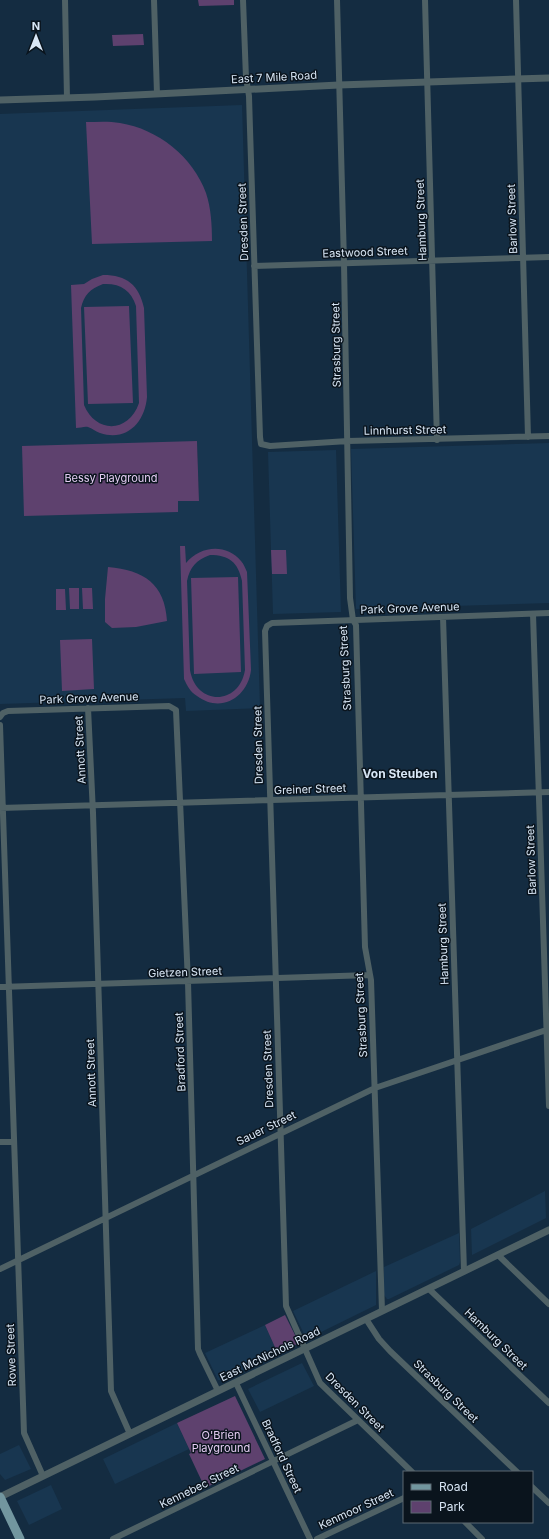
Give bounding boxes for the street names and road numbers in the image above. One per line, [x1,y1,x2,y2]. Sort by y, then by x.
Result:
street label: East 7 Mile Road [231,68,317,86]
street label: Hamburg Street [413,178,429,261]
street label: Dresden Street [235,182,251,261]
street label: Barlow Street [504,183,520,254]
street label: Eastwood Street [322,244,408,260]
street label: Strasburg Street [328,302,344,388]
street label: Linnhurst Street [364,422,447,438]
street label: Park Grove Avenue [360,599,460,617]
street label: Strasburg Street [336,625,354,711]
street label: Park Grove Avenue [39,689,139,707]
street label: Dresden Street [250,706,266,784]
street label: Annott Street [71,715,89,784]
street label: Greiner Street [274,781,347,797]
street label: Barlow Street [523,824,539,895]
street label: Hamburg Street [435,902,451,985]
street label: Gietzen Street [148,964,223,980]
street label: Strasburg Street [352,972,370,1058]
street label: Bradford Street [172,1012,188,1092]
street label: Dresden Street [260,1029,276,1108]
street label: Annott Street [83,1038,99,1107]
street label: Sauer Street [234,1107,298,1148]
street label: Hamburg Street [462,1305,531,1373]
street label: Rowe Street [3,1323,19,1387]
street label: East McNichols Road [218,1324,322,1384]
street label: Strasburg Street [411,1356,482,1426]
street label: Dresden Street [323,1370,388,1435]
street label: Bradford Street [259,1417,305,1495]
street label: Kennebec Street [157,1461,241,1511]
street label: Kenmoor Street [316,1485,396,1532]

